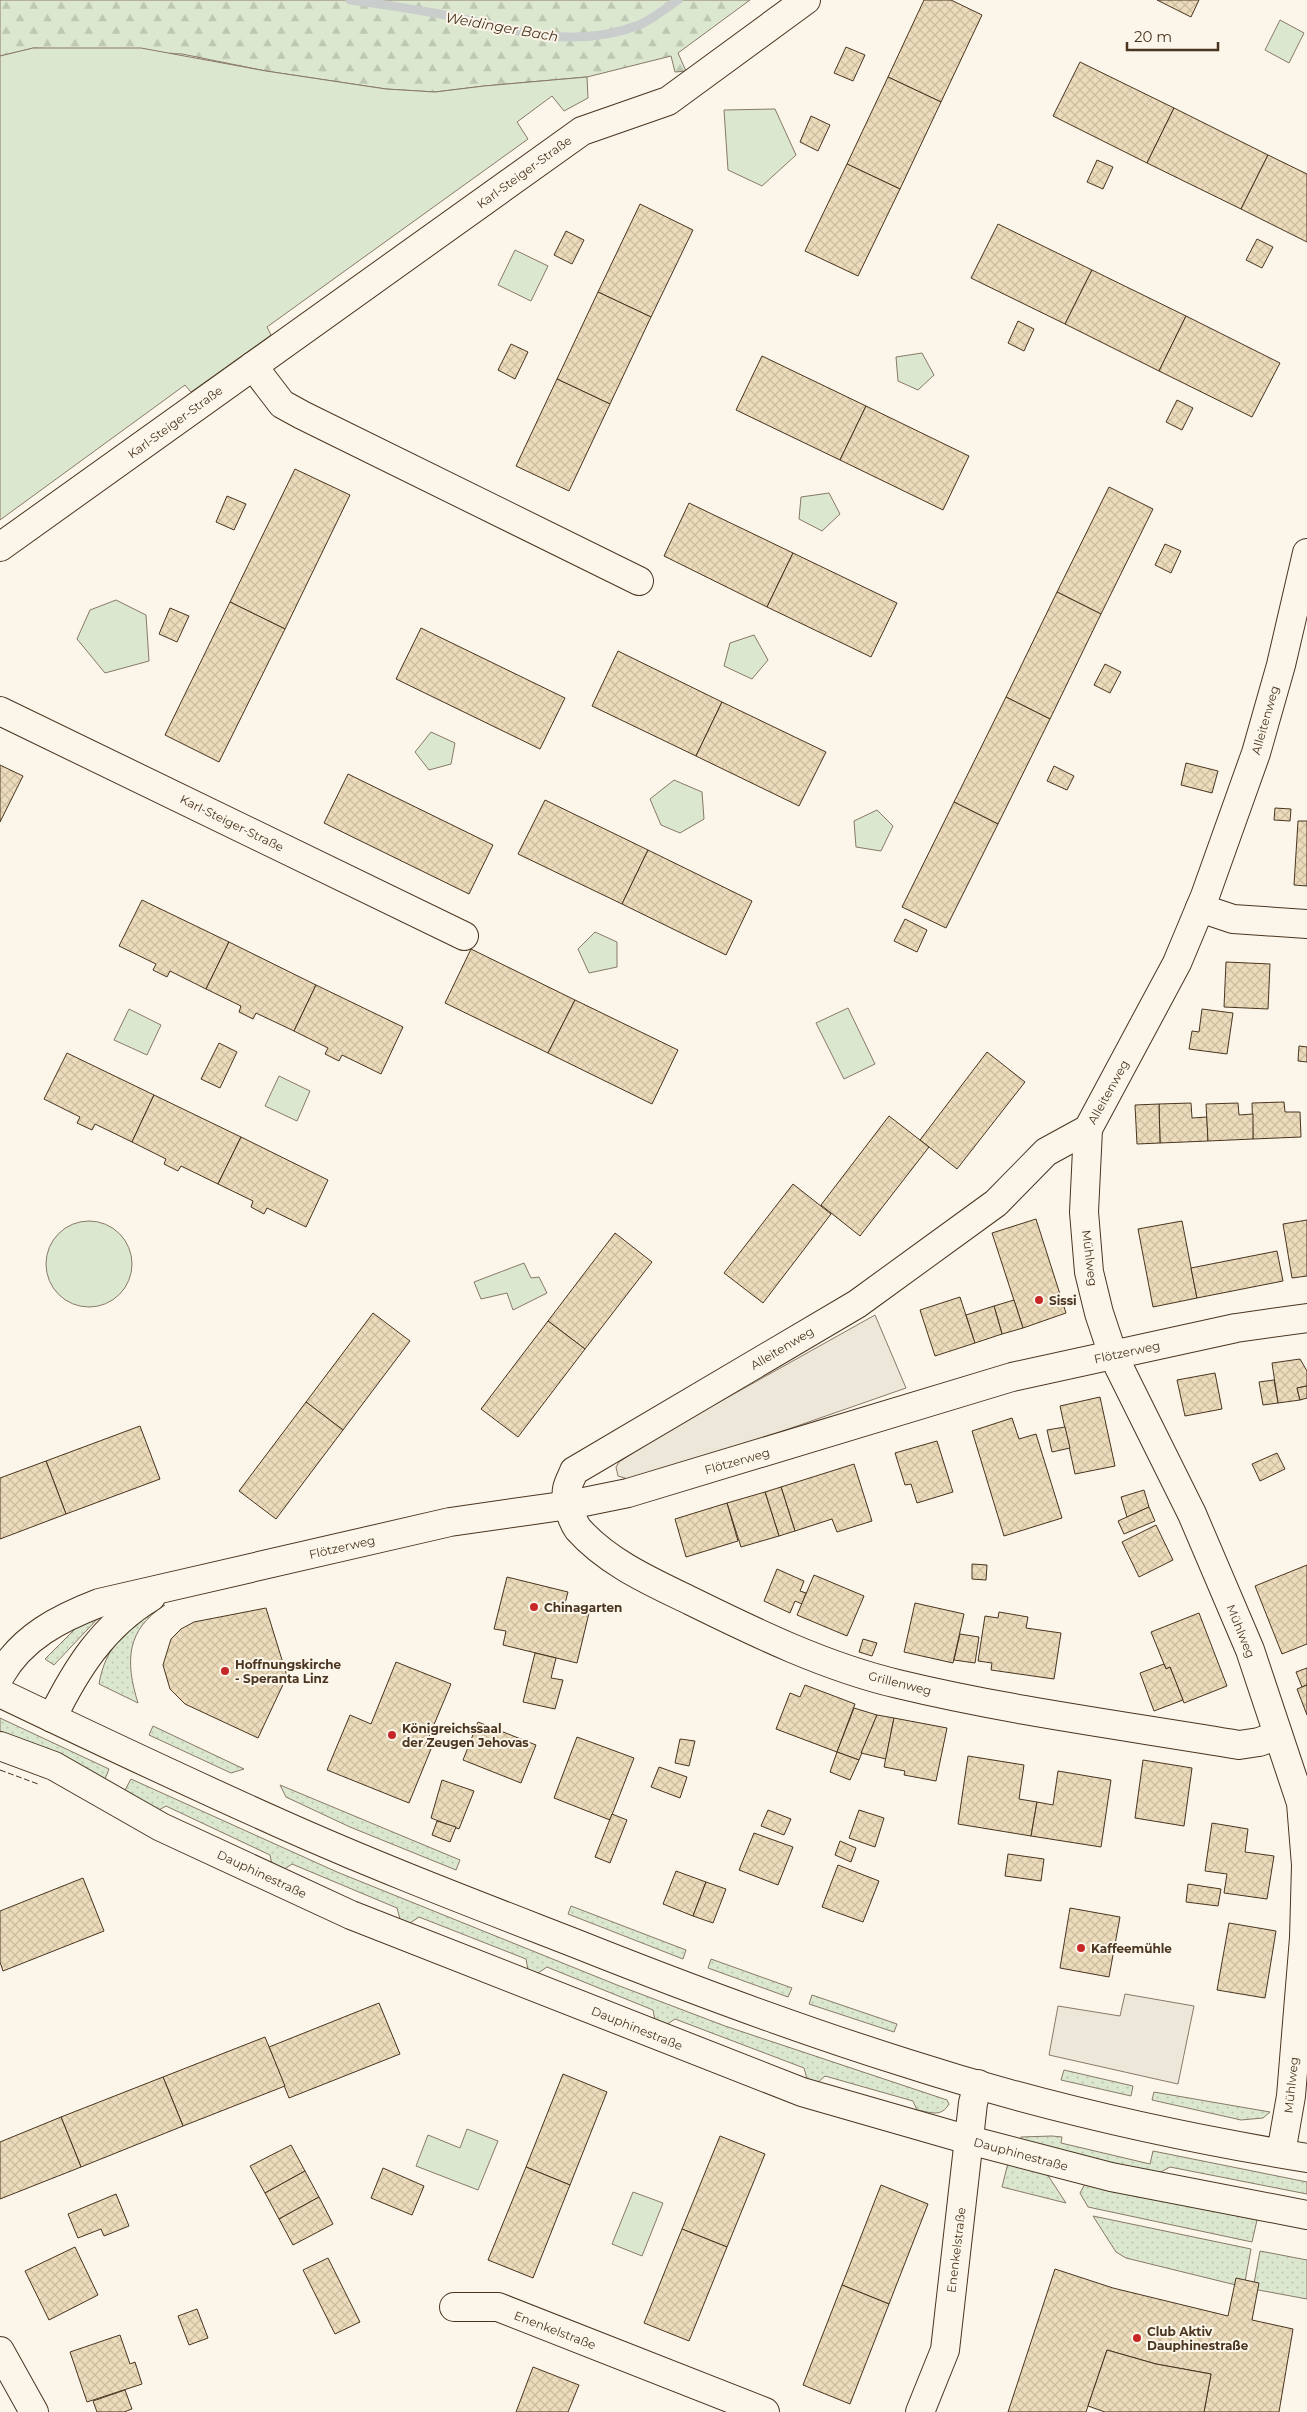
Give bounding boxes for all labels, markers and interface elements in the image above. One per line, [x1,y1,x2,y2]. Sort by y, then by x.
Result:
water label: Weidinger Bach [444,8,560,46]
scale bar [1127,20,1218,52]
text: 20 m [1134,27,1172,46]
street label: Karl-Steiger-Straße [474,133,574,211]
street label: Karl-Steiger-Straße [125,383,225,461]
street label: Alleitenweg [1248,684,1282,756]
street label: Karl-Steiger-Straße [178,791,286,855]
street label: Alleitenweg [1084,1057,1132,1127]
street label: Mühlweg [1079,1229,1101,1287]
place label: Sissi [1049,1293,1077,1308]
marker: Sissi [1033,1294,1045,1306]
street label: Alleitenweg [748,1323,816,1373]
street label: Flötzerweg [1093,1338,1161,1366]
street label: Flötzerweg [703,1445,771,1477]
street label: Flötzerweg [308,1532,376,1562]
place label: Chinagarten [544,1600,622,1615]
marker: Chinagarten [528,1601,540,1613]
street label: Mühlweg [1223,1602,1259,1660]
place label: Hoffnungskirche - Speranta Linz [235,1657,342,1686]
marker: Hoffnungskirche - Speranta Linz [219,1665,231,1677]
street label: Grillenweg [867,1668,933,1698]
place label: Königreichssaal der Zeugen Jehovas [402,1721,529,1750]
marker: Königreichssaal der Zeugen Jehovas [386,1729,398,1741]
street label: Dauphinestraße [215,1847,309,1901]
place label: Kaffeemühle [1091,1941,1172,1956]
marker: Kaffeemühle [1075,1942,1087,1954]
street label: Dauphinestraße [589,2003,685,2053]
street label: Mühlweg [1281,2056,1301,2114]
street label: Dauphinestraße [972,2134,1070,2174]
street label: Enenkelstraße [943,2206,969,2294]
street label: Enenkelstraße [512,2308,598,2352]
place label: Club Aktiv Dauphinestraße [1147,2324,1249,2353]
marker: Club Aktiv Dauphinestraße [1131,2332,1143,2344]

